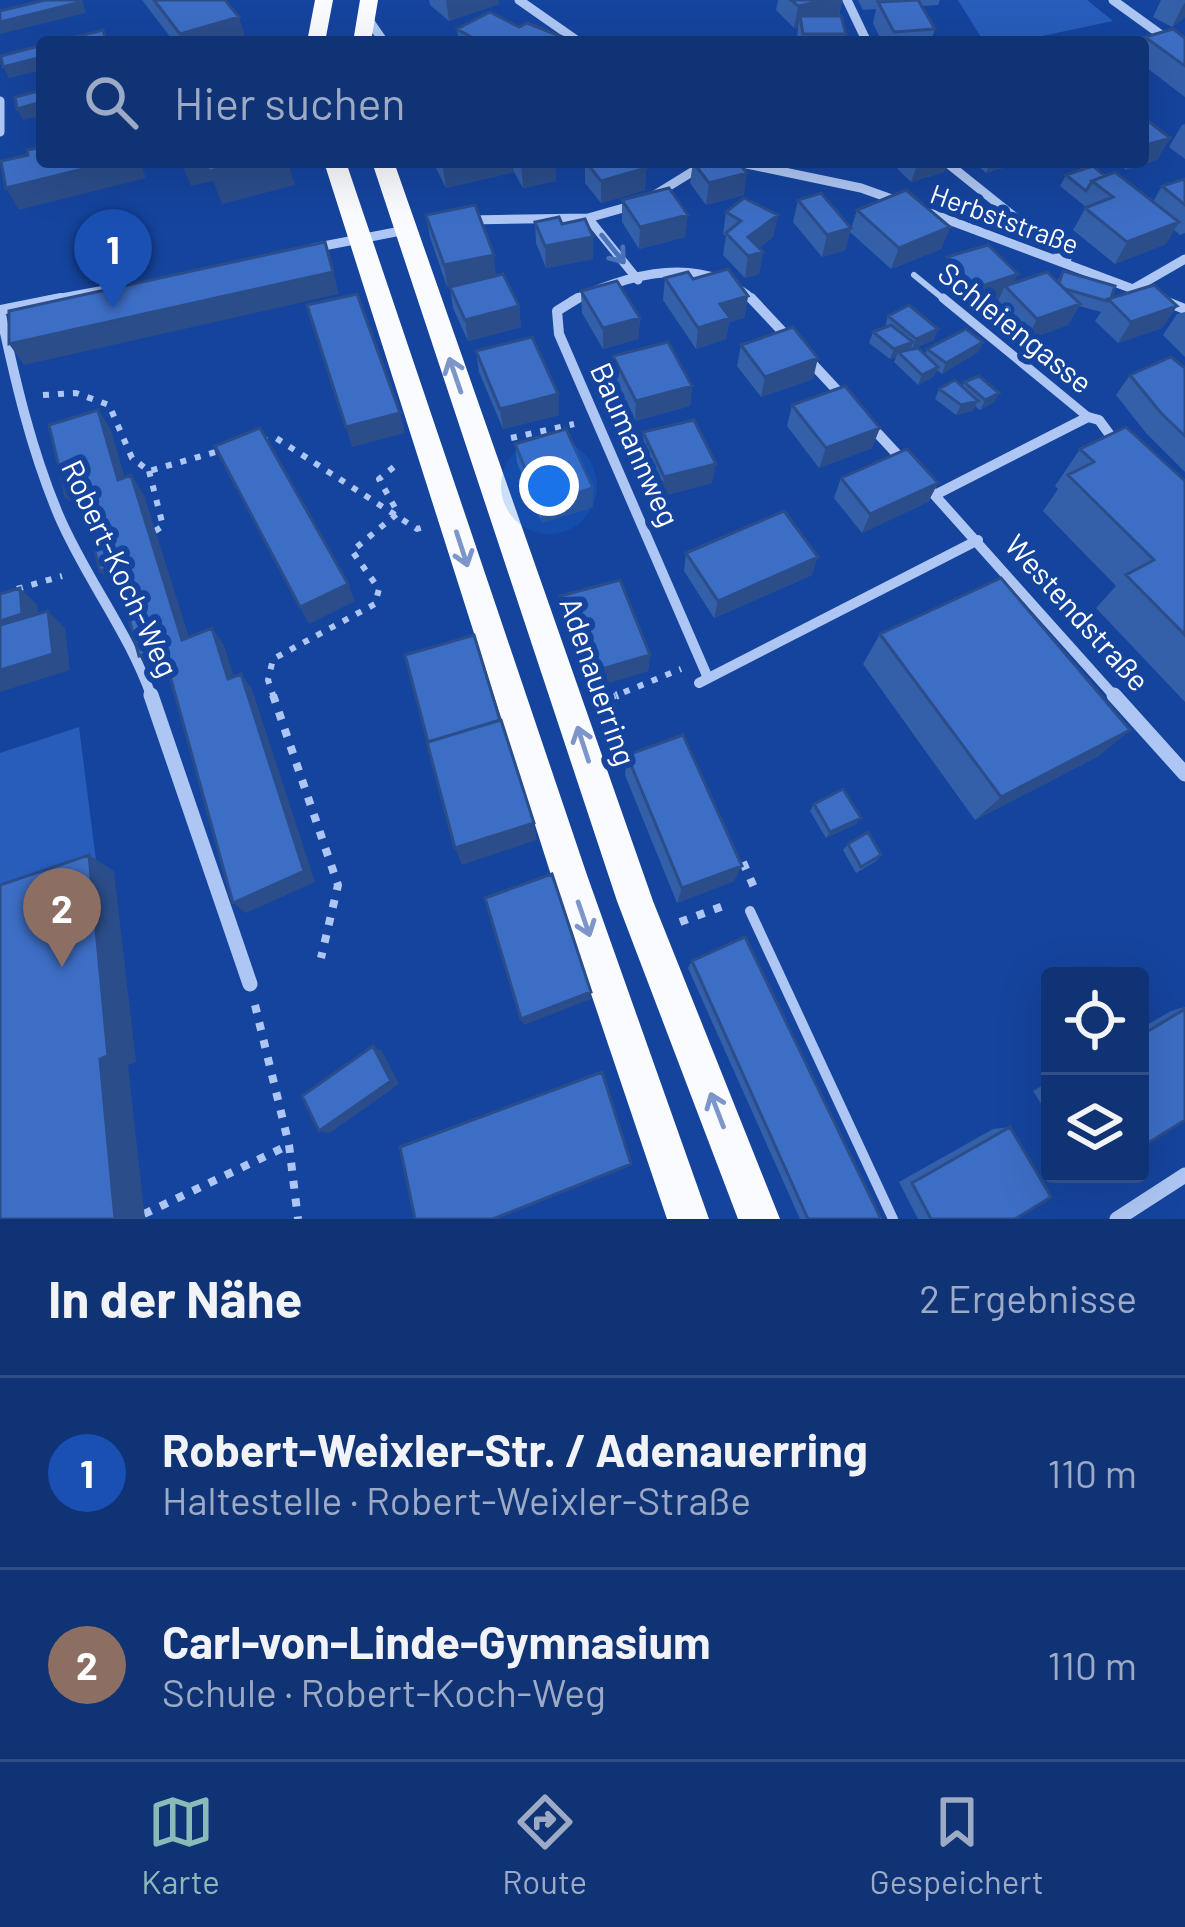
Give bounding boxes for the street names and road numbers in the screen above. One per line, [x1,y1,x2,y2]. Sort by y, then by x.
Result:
street label: Herbststraße [927,176,1083,260]
street label: Schleiengasse [932,254,1100,400]
street label: Baumannweg [584,357,688,531]
street label: Robert-Koch-Weg [55,454,187,682]
street label: Westendstraße [998,526,1158,698]
street label: Adenauerring [553,592,645,770]

